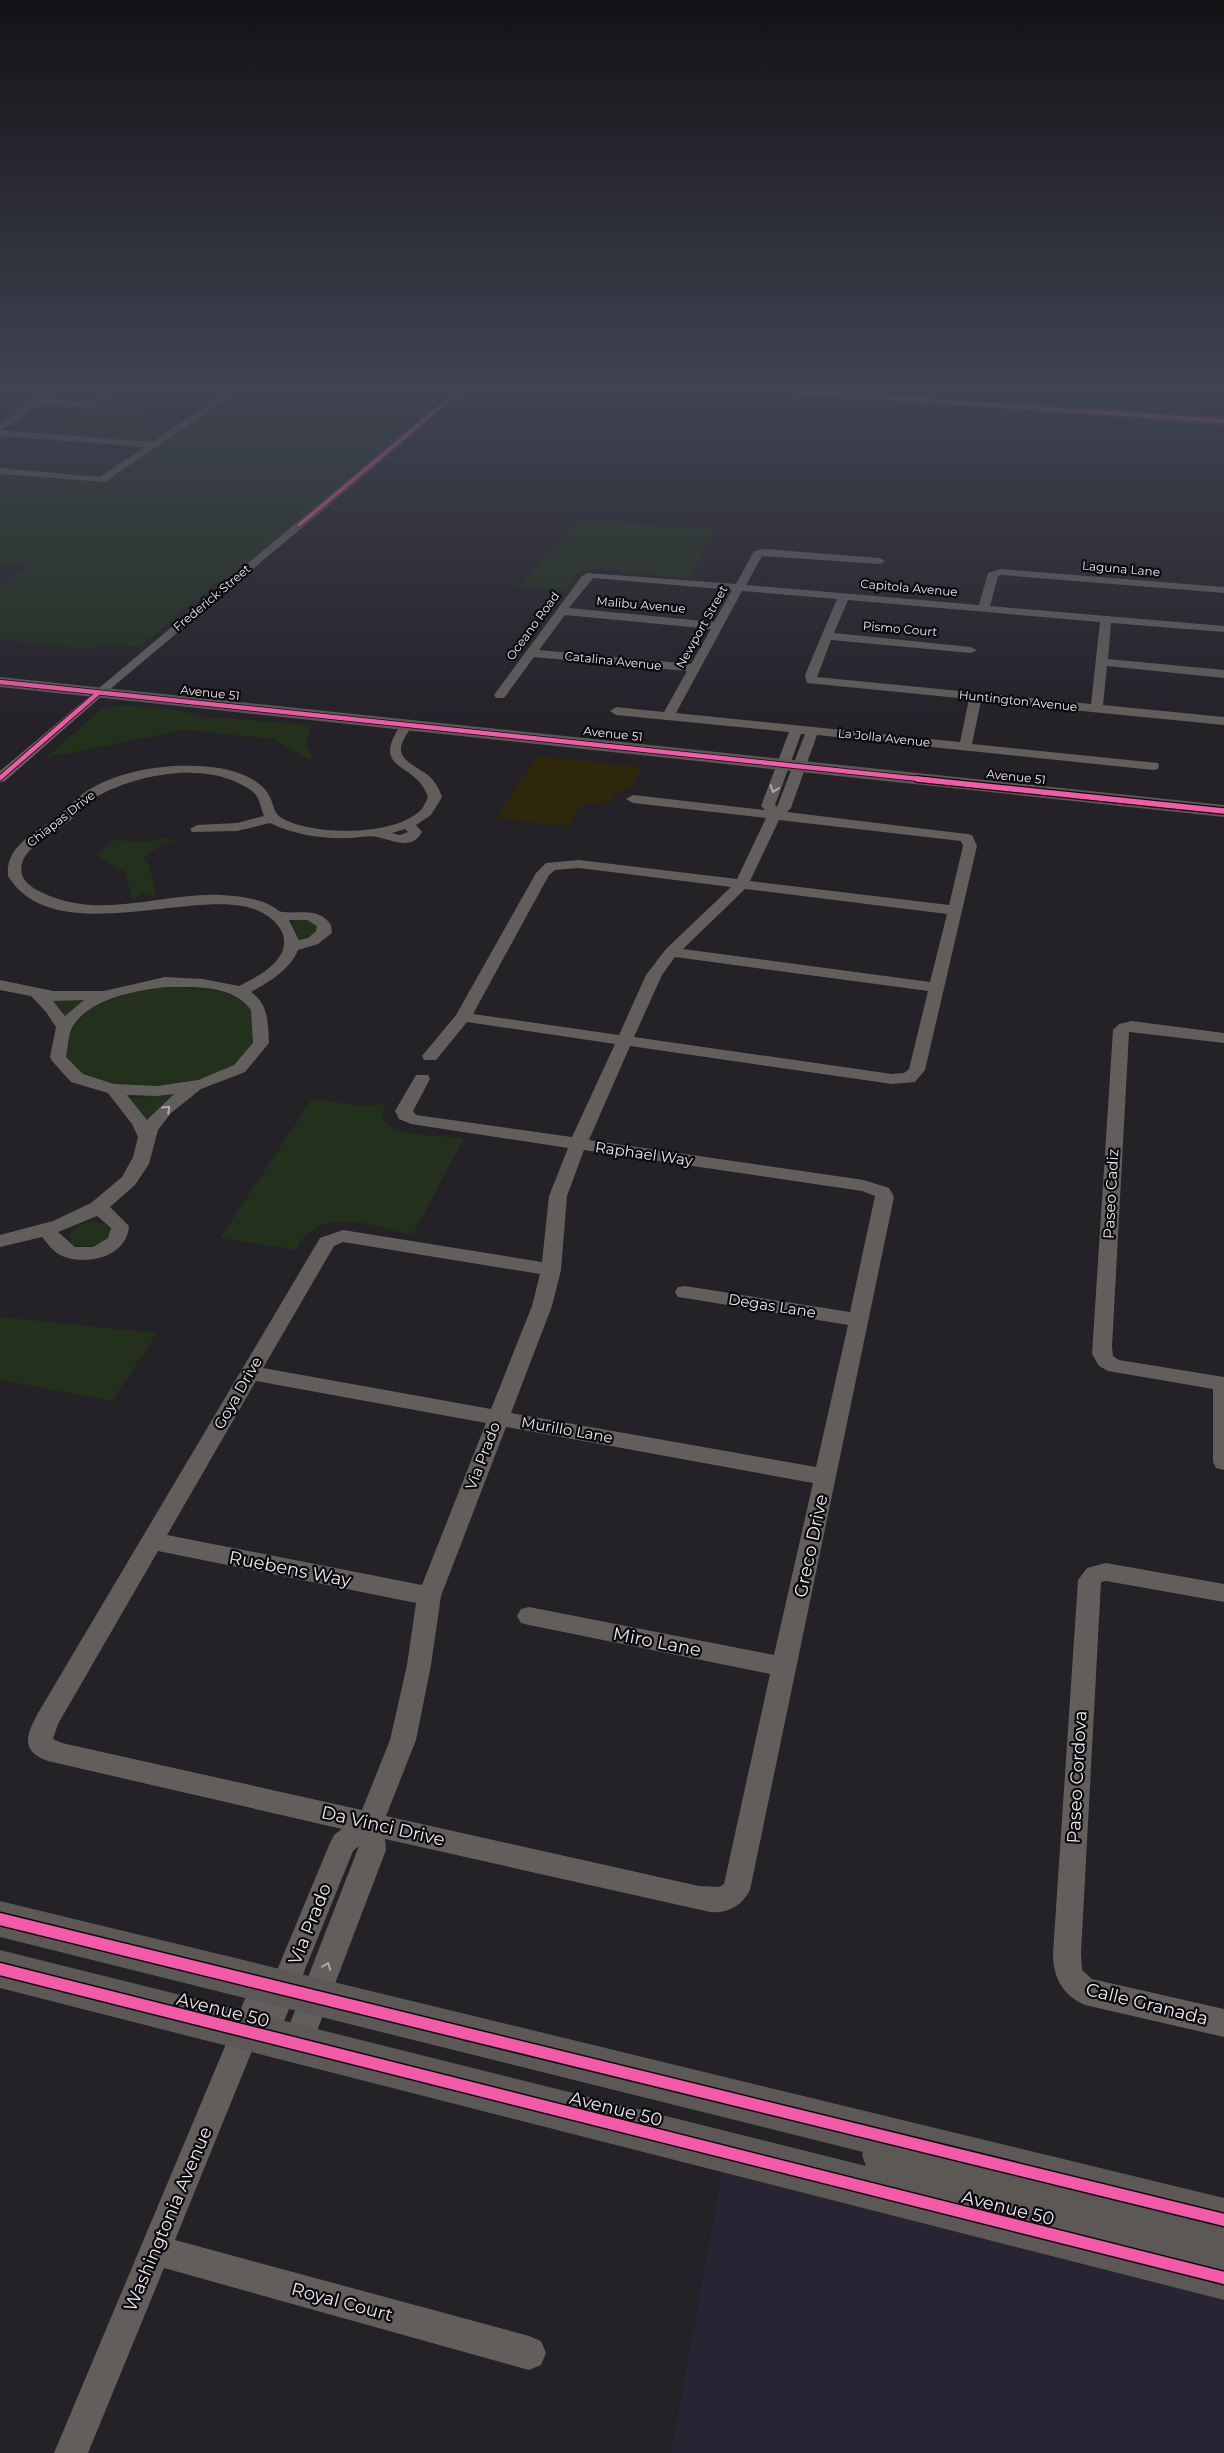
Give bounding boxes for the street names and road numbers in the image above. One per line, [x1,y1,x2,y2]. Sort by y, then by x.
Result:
street label: Laguna Lane [1081,558,1161,579]
street label: Frederick Street [170,561,253,634]
street label: Capitola Avenue [860,576,958,599]
street label: Newport Street [673,583,731,671]
street label: Oceano Road [503,589,562,663]
street label: Malibu Avenue [596,593,686,616]
street label: Pismo Court [862,618,938,639]
street label: Catalina Avenue [564,648,662,673]
street label: Avenue 51 [180,682,240,703]
street label: Huntington Avenue [958,687,1078,714]
street label: Avenue 51 [583,723,643,744]
street label: La Jolla Avenue [837,725,931,750]
street label: Avenue 51 [986,766,1046,787]
street label: Chiapas Drive [24,787,98,850]
street label: Raphael Way [594,1137,695,1170]
street label: Paseo Cadiz [1099,1148,1122,1240]
street label: Degas Lane [727,1289,817,1322]
street label: Goya Drive [209,1353,266,1432]
street label: Murillo Lane [520,1412,614,1447]
street label: Via Prado [461,1419,504,1493]
street label: Greco Drive [789,1492,833,1600]
street label: Ruebens Way [227,1546,353,1592]
street label: Miro Lane [611,1623,703,1661]
street label: Paseo Cordova [1063,1710,1091,1844]
street label: Da Vinci Drive [319,1801,447,1851]
street label: Via Prado [284,1880,336,1968]
street label: Calle Granada [1084,1978,1210,2030]
street label: Avenue 50 [174,1988,272,2032]
street label: Avenue 50 [567,2087,665,2131]
street label: Washingtonia Avenue [119,2123,217,2315]
street label: Avenue 50 [959,2186,1057,2230]
street label: Royal Court [289,2278,395,2326]

